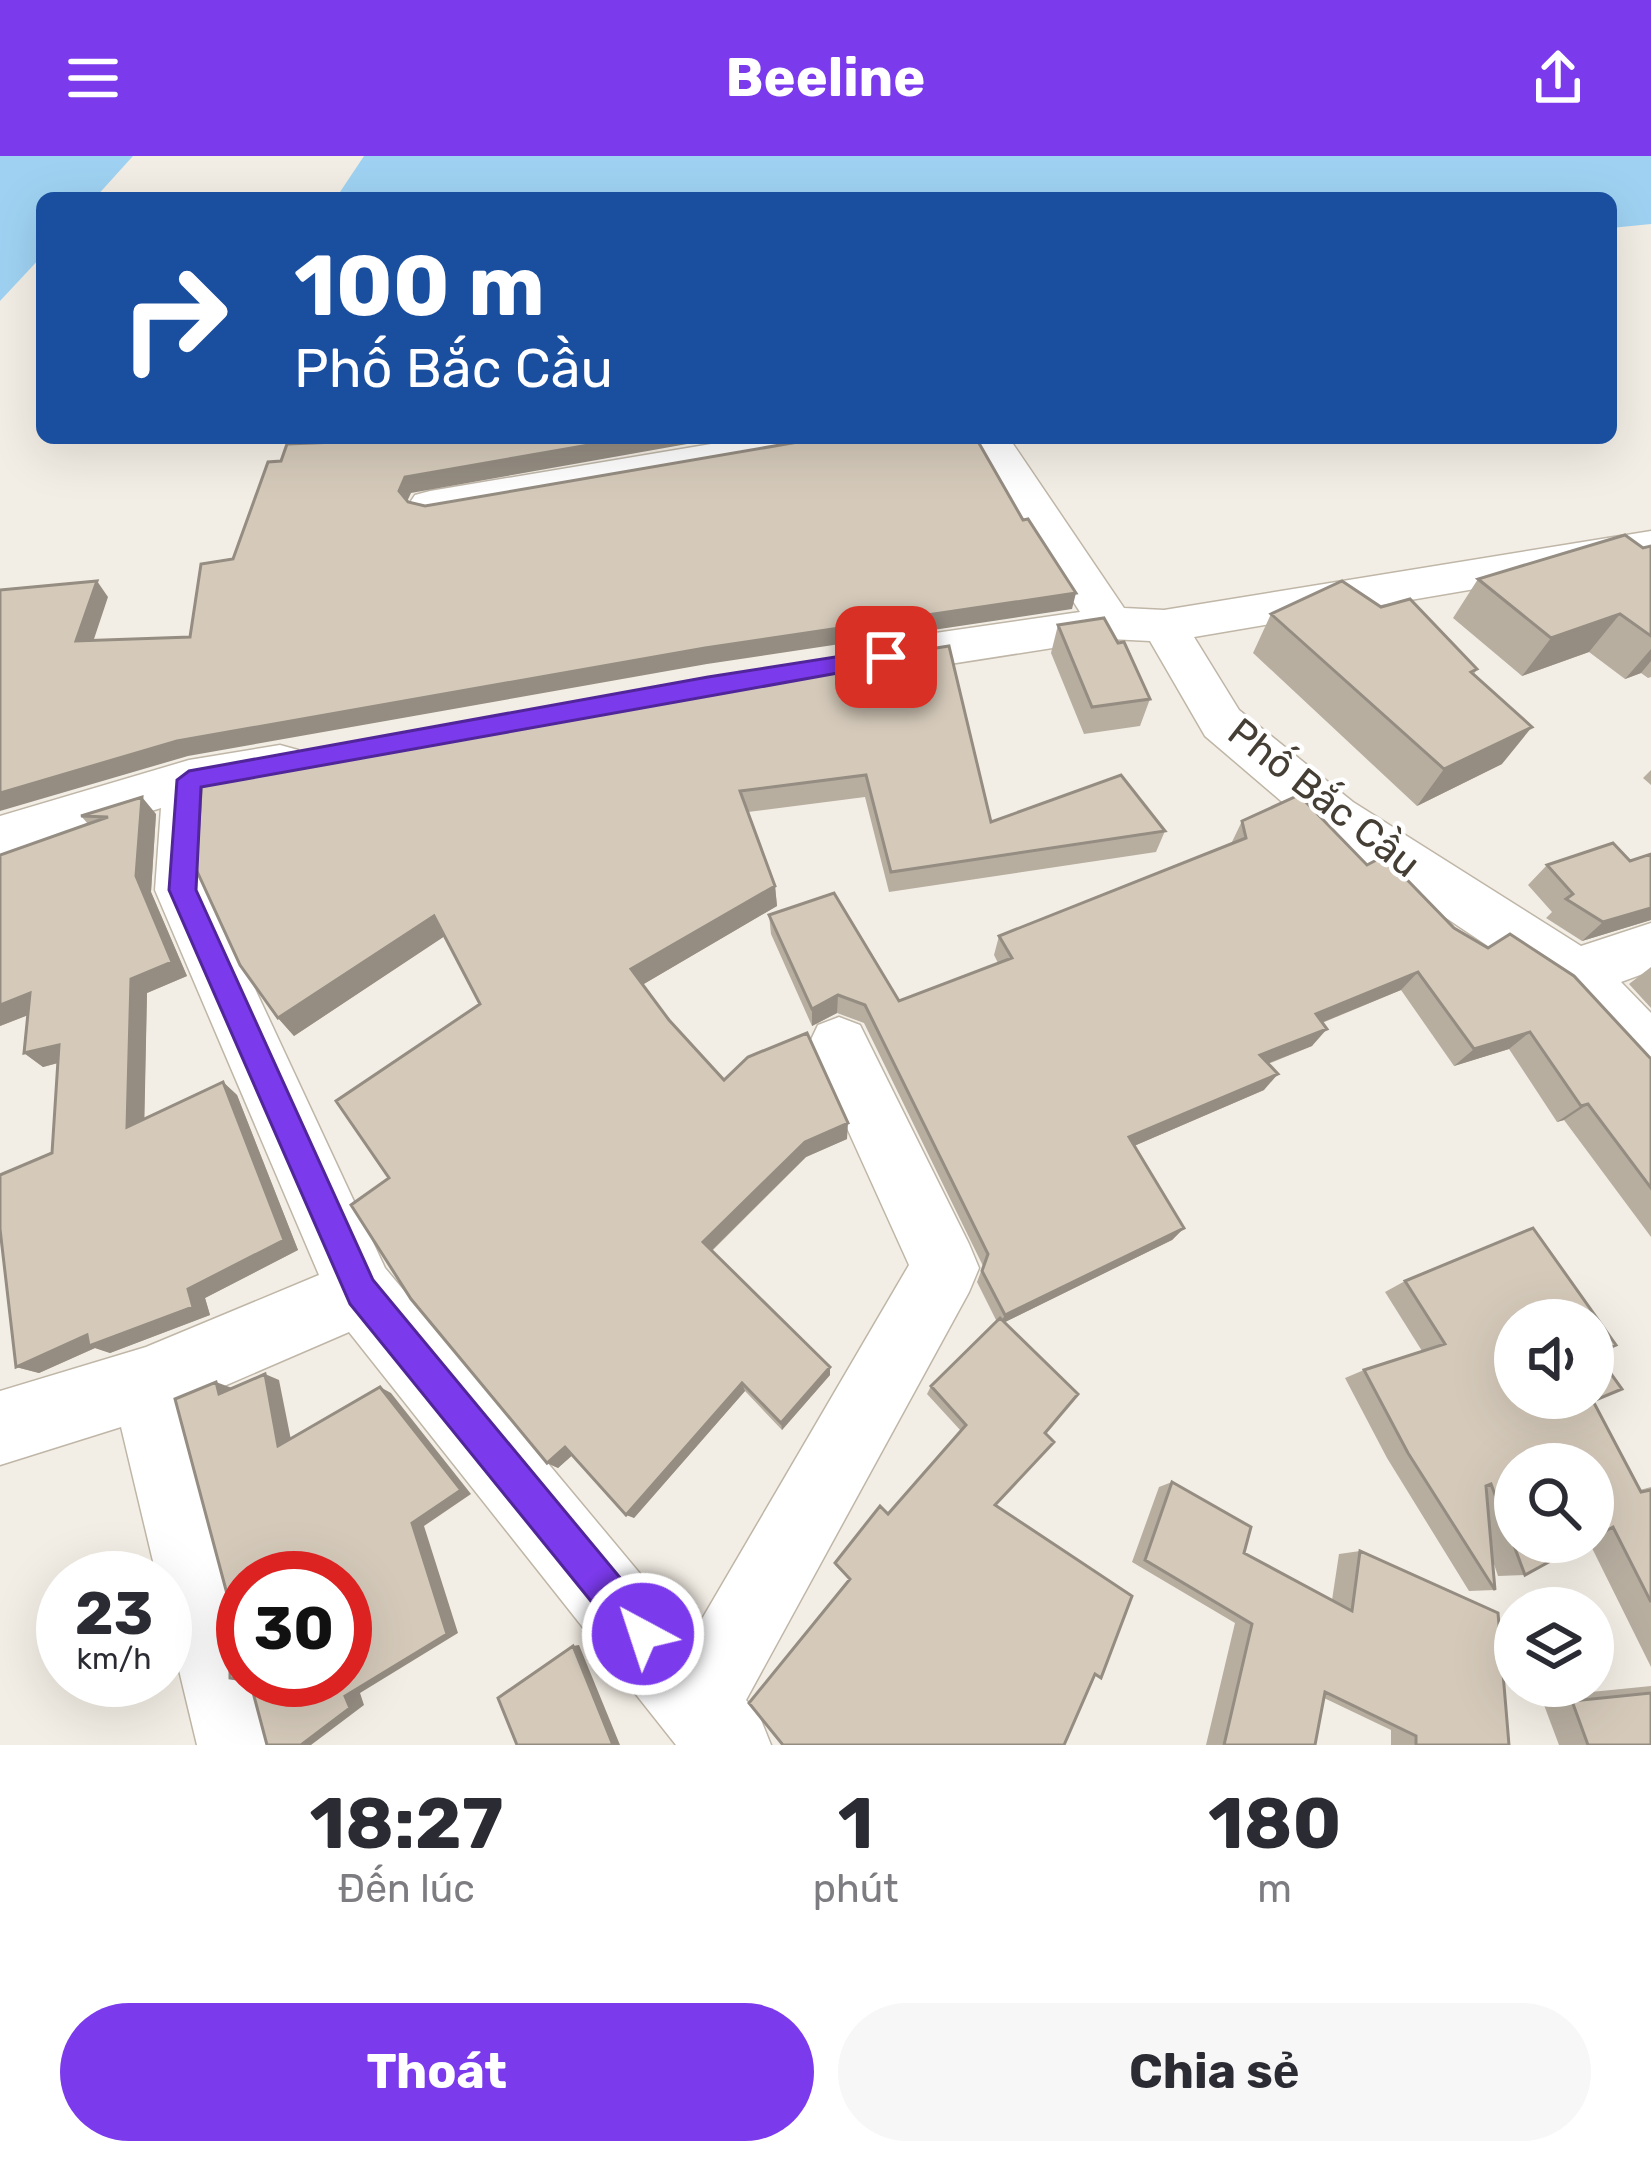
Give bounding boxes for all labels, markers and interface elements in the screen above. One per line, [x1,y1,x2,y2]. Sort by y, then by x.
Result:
icon: menu [60,45,126,111]
icon: share [1525,45,1591,111]
text: Beeline [726,46,925,110]
text: 100 m [294,236,545,336]
icon: right [96,240,252,396]
text: Phố Bắc Cầu [294,337,613,401]
pin [835,606,937,708]
icon: arrive [853,624,919,690]
street label: Phố Bắc Cầu [1219,707,1430,887]
map controls [1494,1299,1614,1707]
button: sound [1494,1299,1614,1419]
button: search [1494,1443,1614,1563]
speed limit sign: 30 [216,1551,372,1707]
position arrow [580,1571,706,1697]
text: 23 [75,1578,153,1649]
button: layers [1494,1587,1614,1707]
text: km/h [77,1641,151,1677]
text: 18:27 [310,1781,503,1866]
text: 1 [838,1781,873,1866]
text: 180 [1208,1781,1341,1866]
text: Đến lúc [338,1866,475,1912]
text: phút [813,1866,898,1912]
text: m [1257,1866,1292,1912]
button: Thoát [60,2003,814,2141]
button: Chia sẻ [838,2003,1591,2141]

